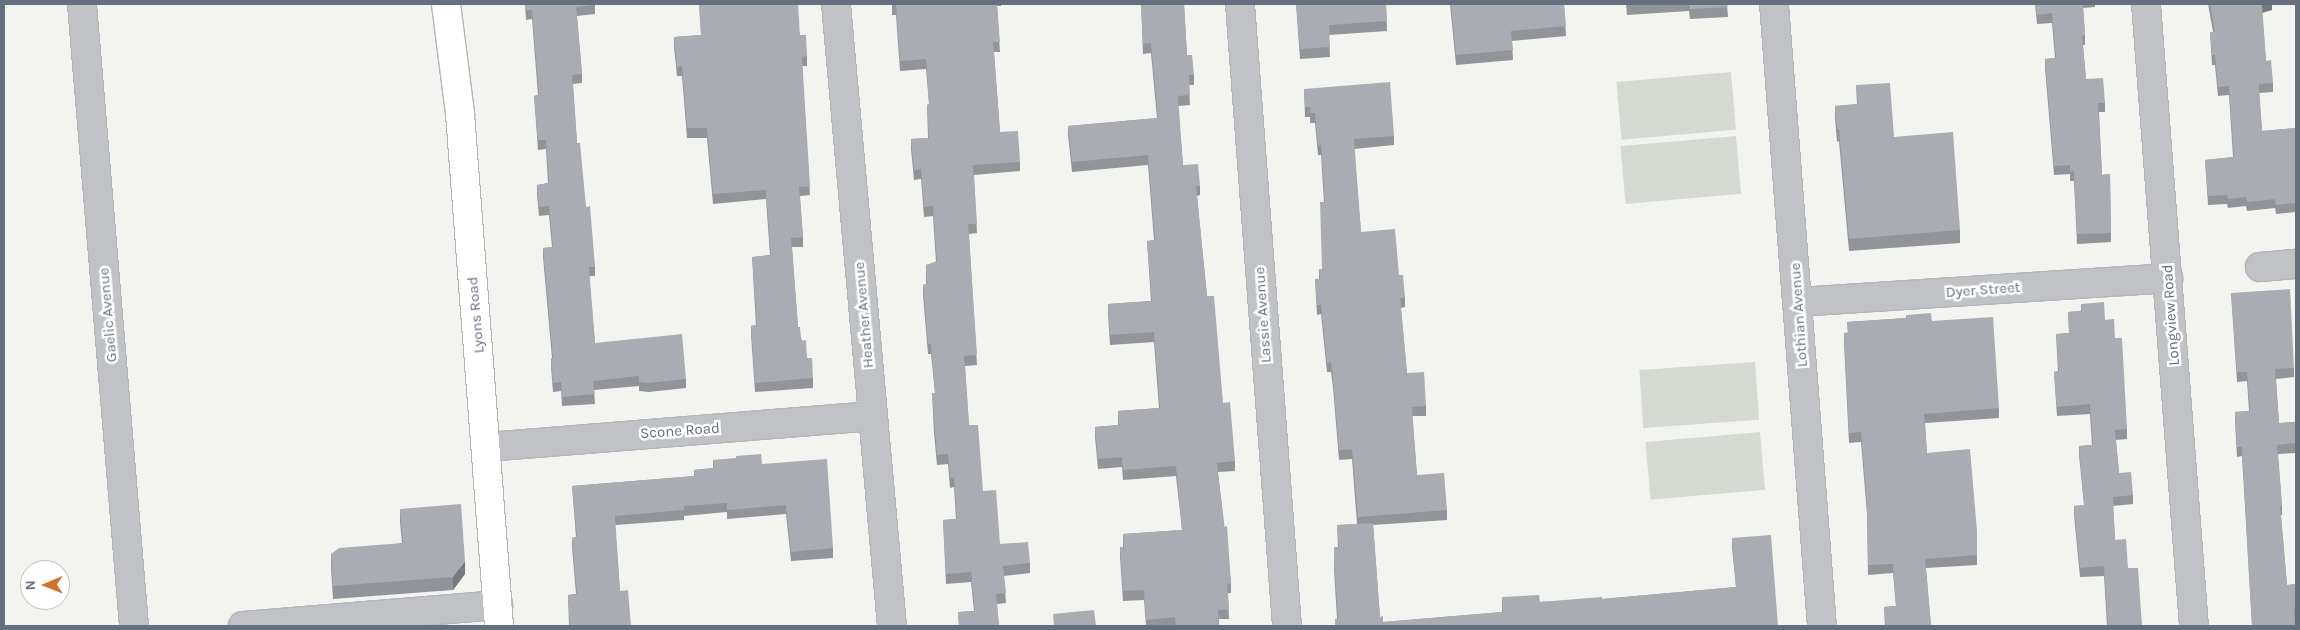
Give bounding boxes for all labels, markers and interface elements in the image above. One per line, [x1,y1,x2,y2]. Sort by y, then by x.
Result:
street label: Heather Avenue [850,261,878,369]
street label: Lothian Avenue [1786,262,1812,368]
street label: Longview Road [2158,264,2184,366]
street label: Lassie Avenue [1251,266,1275,364]
street label: Gaelic Avenue [95,267,121,363]
street label: Lyons Road [464,276,488,354]
street label: Dyer Street [1945,278,2021,302]
street label: Scone Road [640,419,720,443]
north arrow [20,560,70,610]
text: N [22,580,39,590]

